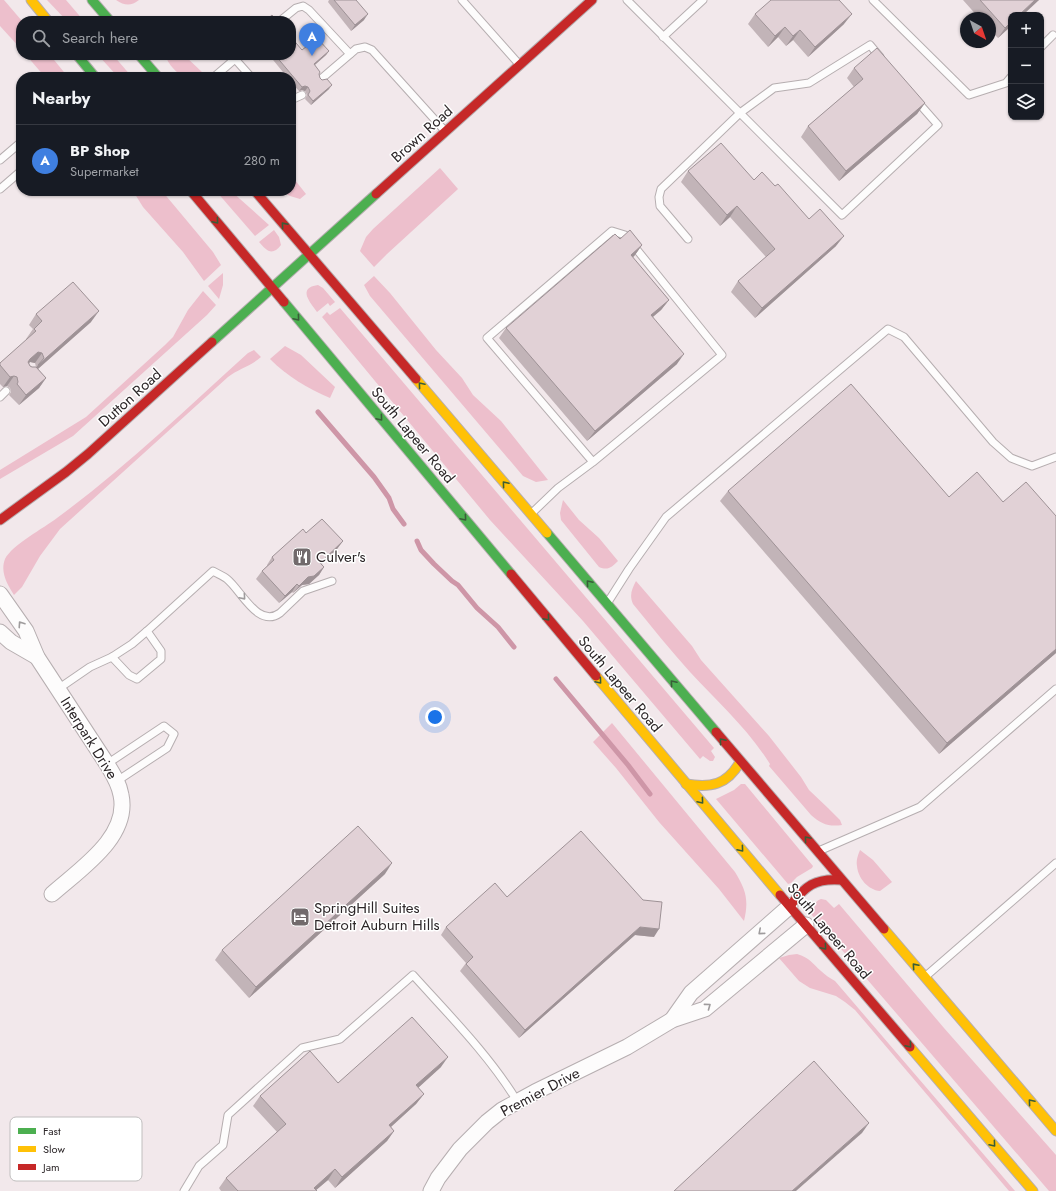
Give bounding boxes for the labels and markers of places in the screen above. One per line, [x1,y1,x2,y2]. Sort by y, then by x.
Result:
pin: A [299,23,325,56]
restaurant icon: Culver's [291,546,313,568]
place label: Culver's [316,546,366,568]
place label: SpringHill Suites Detroit Auburn Hills [314,897,440,936]
hotel icon: SpringHill Suites Detroit Auburn Hills [289,906,311,928]

